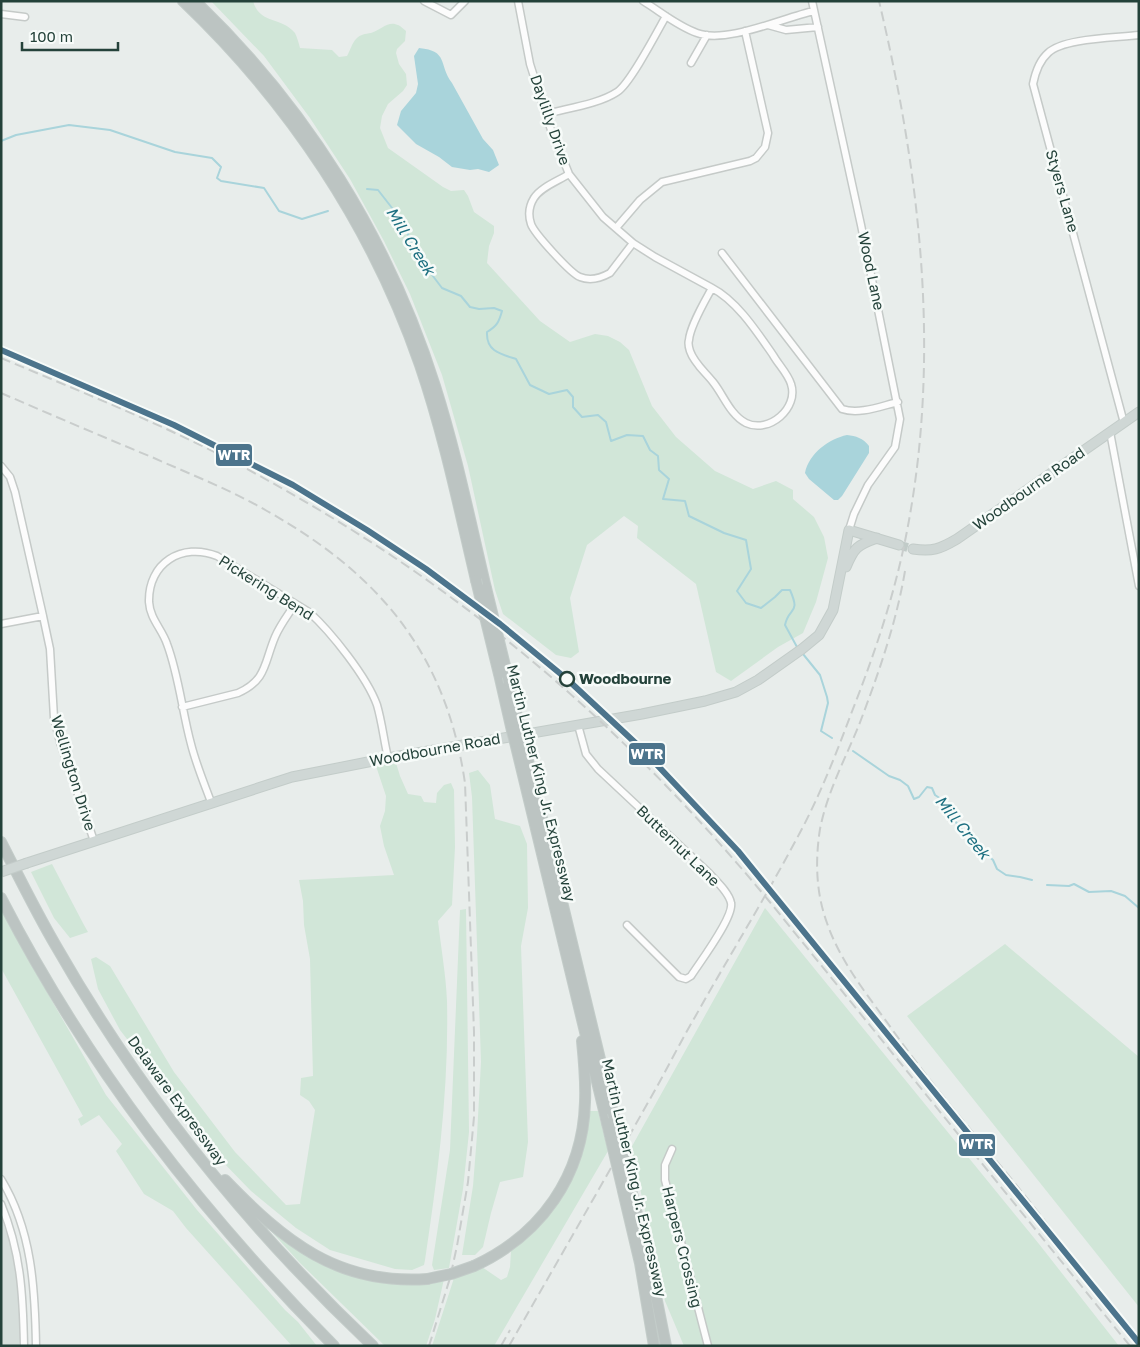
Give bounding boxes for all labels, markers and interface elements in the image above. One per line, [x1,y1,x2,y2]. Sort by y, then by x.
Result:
scale bar [22,20,119,52]
text: 100 m [30,27,73,45]
street label: Daylilly Drive [527,72,575,168]
street label: Styers Lane [1043,147,1083,234]
water label: Mill Creek [382,203,441,281]
street label: Wood Lane [855,230,889,312]
line badge: WTR [215,443,253,467]
street label: Woodbourne Road [969,443,1088,534]
text: WTR [217,446,251,463]
street label: Pickering Bend [216,551,317,623]
street label: Martin Luther King Jr. Expressway [504,662,580,904]
place label: Woodbourne [579,669,672,687]
marker: Woodbourne [559,671,575,687]
street label: Wellington Drive [48,713,100,833]
street label: Woodbourne Road [368,729,502,769]
line badge: WTR [628,742,666,766]
text: WTR [630,745,664,762]
water label: Mill Creek [931,791,996,865]
street label: Butternut Lane [633,801,724,890]
street label: Delaware Expressway [125,1032,231,1169]
street label: Martin Luther King Jr. Expressway [599,1057,671,1299]
line badge: WTR [958,1133,996,1157]
text: WTR [960,1135,994,1152]
street label: Harpers Crossing [659,1184,707,1309]

